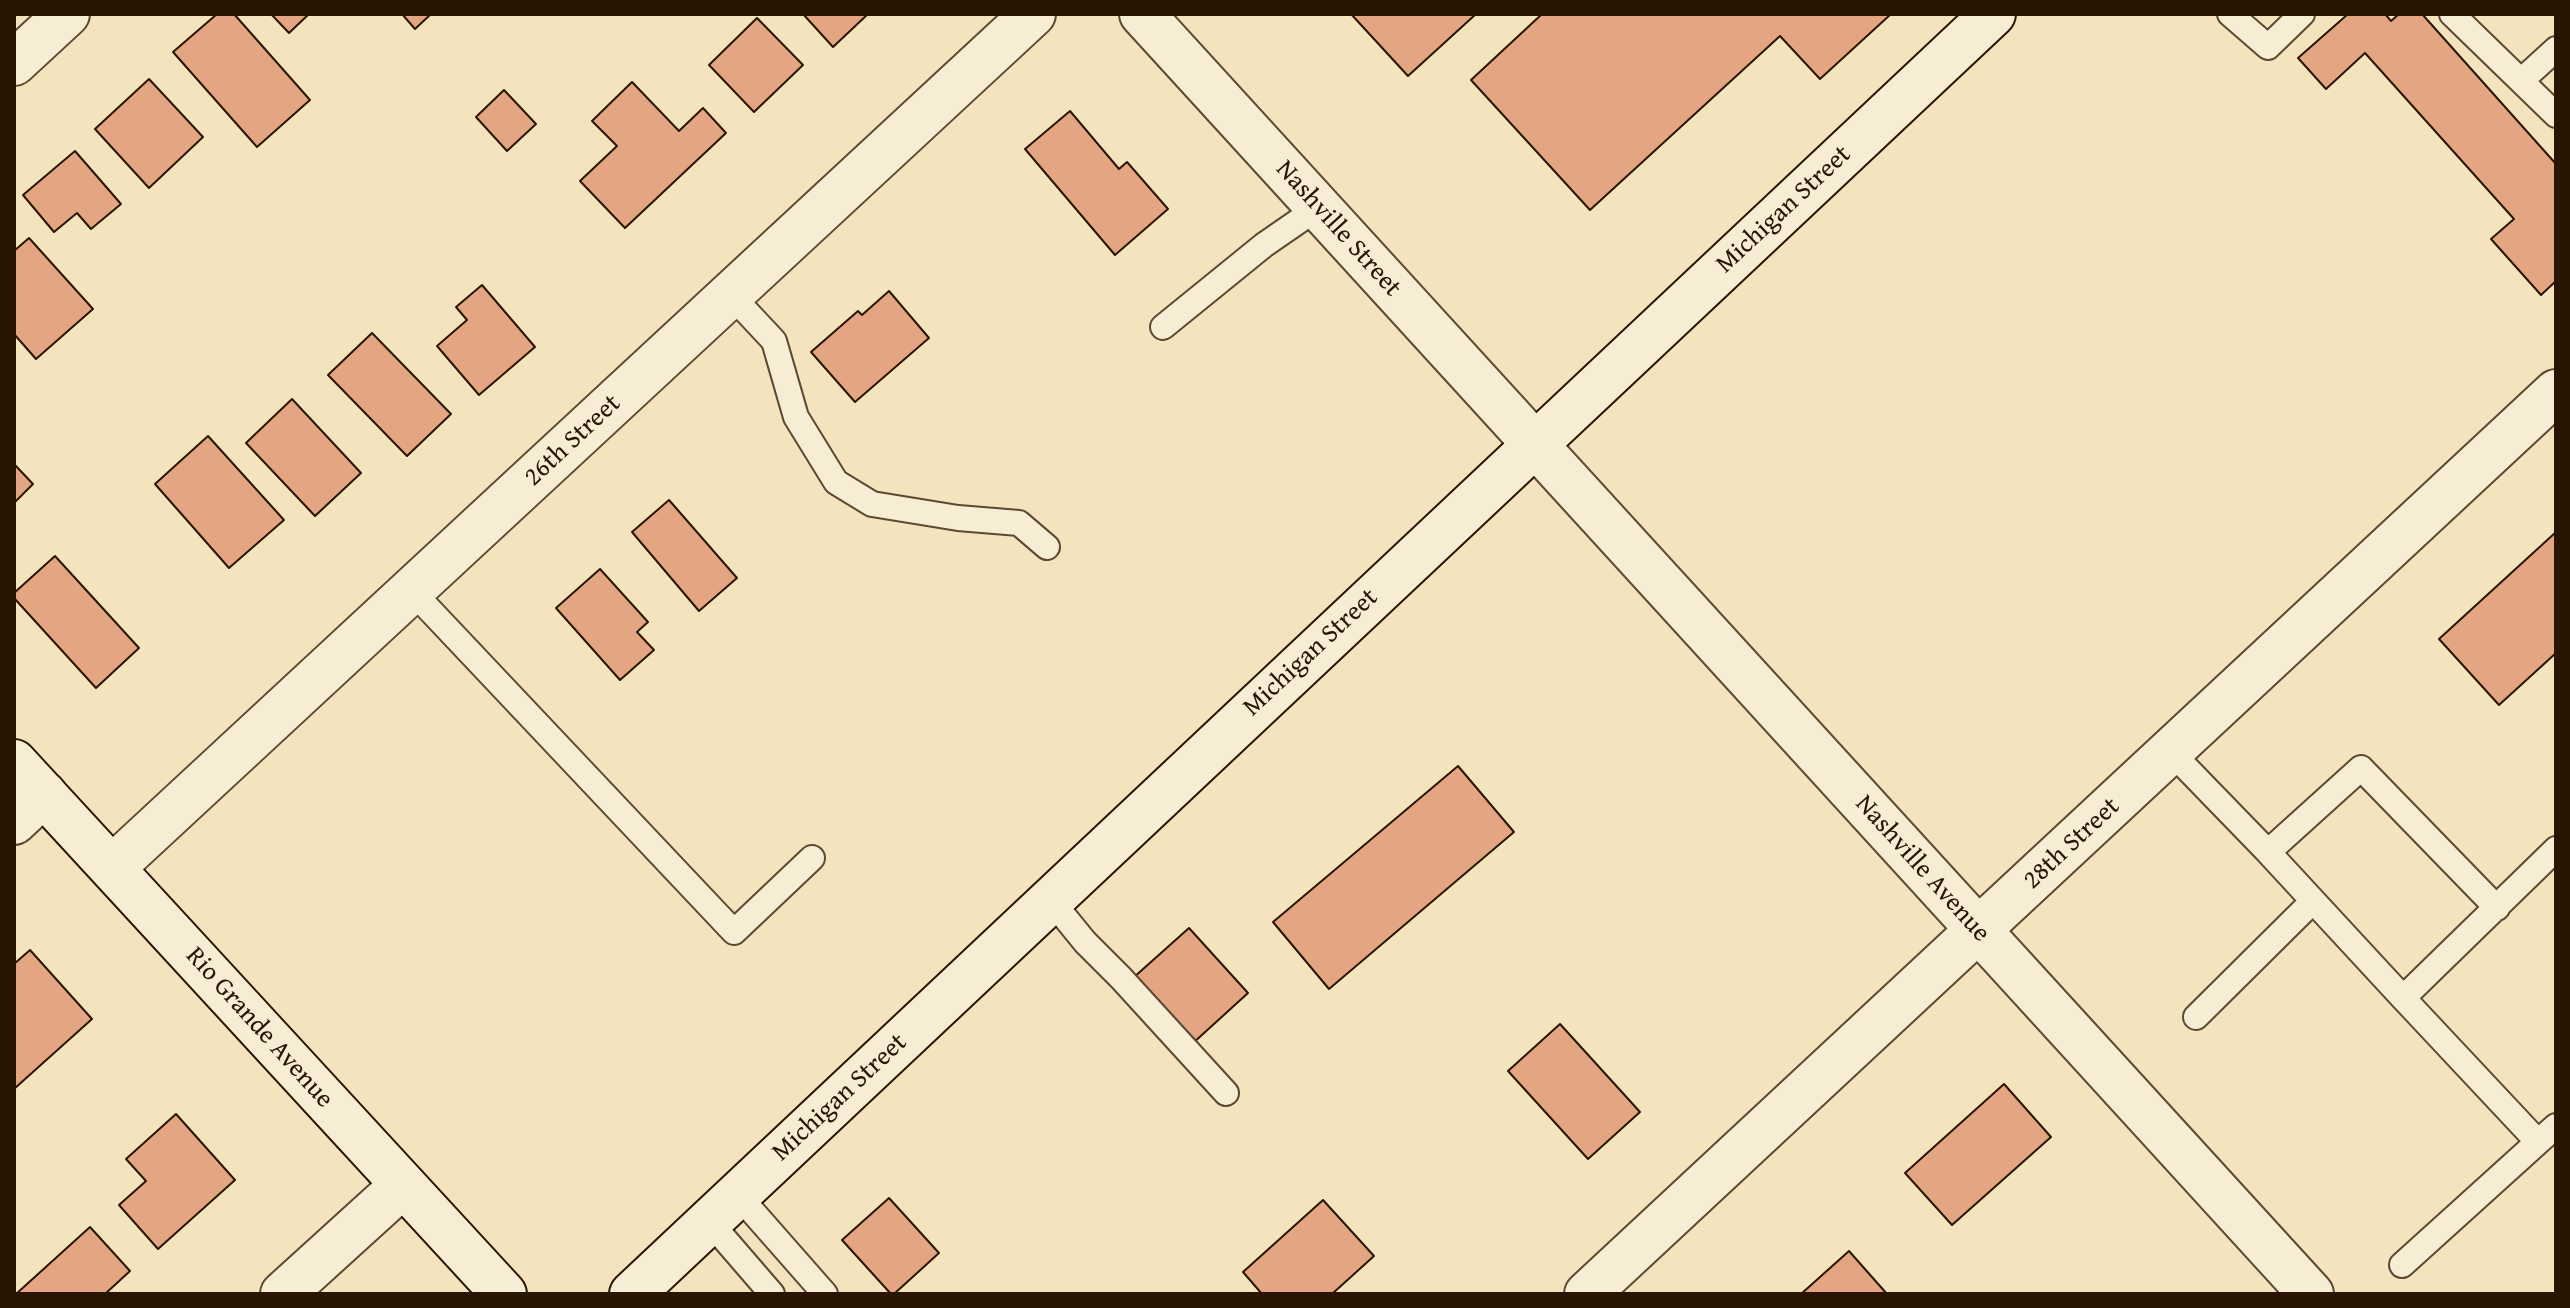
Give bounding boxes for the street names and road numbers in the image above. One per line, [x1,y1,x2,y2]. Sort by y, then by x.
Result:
street label: Michigan Street [1710,140,1858,280]
street label: Nashville Street [1269,154,1407,304]
street label: 26th Street [518,389,628,493]
street label: Michigan Street [1237,583,1385,723]
street label: Nashville Avenue [1848,789,1996,949]
street label: 28th Street [2017,792,2127,896]
street label: Rio Grande Avenue [179,941,339,1115]
street label: Michigan Street [766,1028,914,1168]

